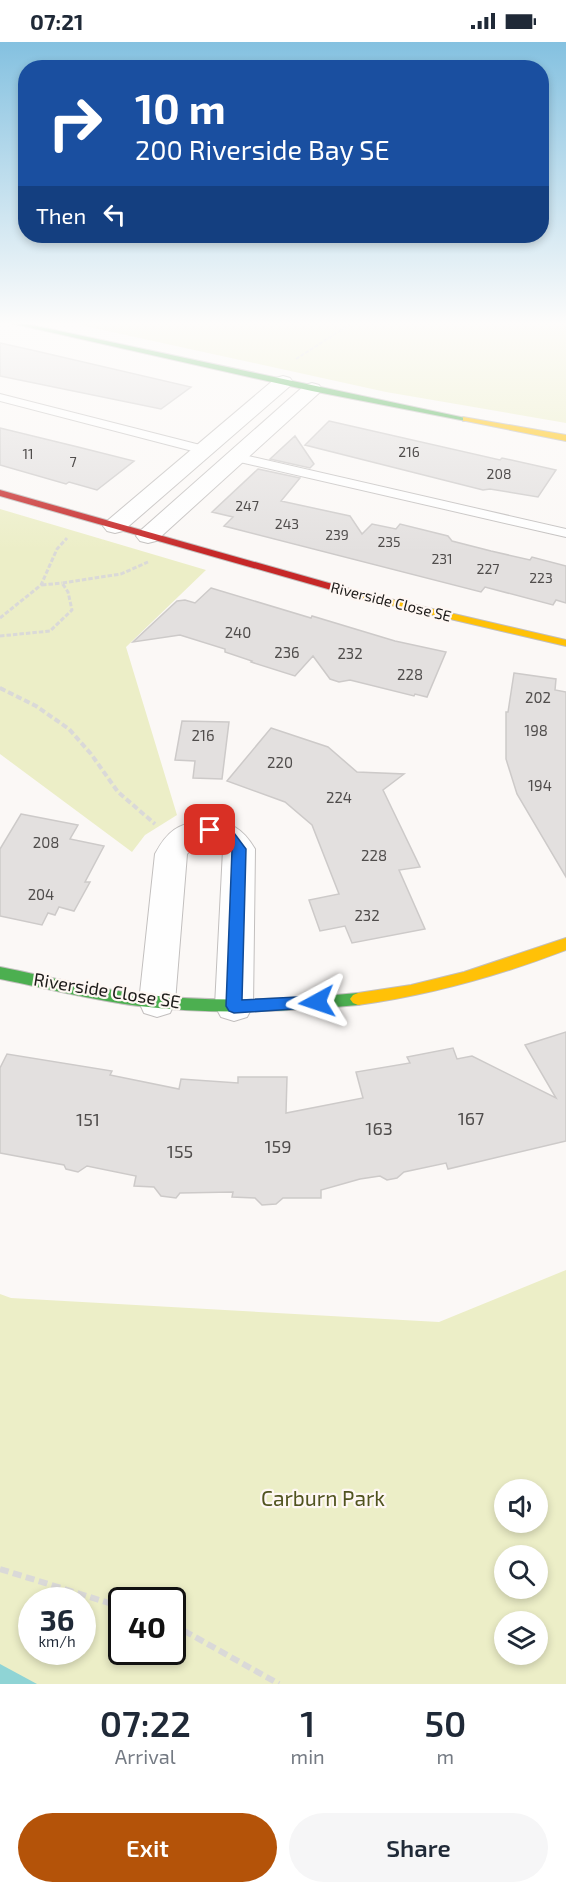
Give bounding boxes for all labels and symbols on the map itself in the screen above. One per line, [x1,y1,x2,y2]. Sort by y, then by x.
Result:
house number: 216 [398,443,420,460]
house number: 11 [22,445,34,462]
house number: 7 [69,453,77,470]
house number: 208 [487,465,511,482]
house number: 247 [235,497,259,514]
house number: 243 [275,515,299,532]
house number: 239 [325,526,349,543]
house number: 235 [377,533,401,550]
house number: 231 [431,550,453,567]
house number: 227 [477,560,499,577]
house number: 223 [529,569,553,586]
street label: Riverside Close SE [329,577,453,625]
house number: 240 [225,623,251,641]
house number: 236 [274,643,300,661]
house number: 232 [337,644,363,662]
house number: 228 [397,665,423,683]
house number: 202 [525,688,551,706]
house number: 198 [524,721,548,739]
house number: 216 [192,726,214,744]
house number: 220 [267,753,293,771]
house number: 194 [528,776,552,794]
house number: 224 [326,788,352,806]
pin [184,804,235,855]
house number: 208 [33,833,59,851]
house number: 228 [361,846,387,864]
house number: 204 [28,885,54,903]
house number: 232 [354,906,380,924]
street label: Riverside Close SE [32,968,182,1012]
position arrow [285,970,349,1034]
house number: 167 [458,1107,484,1129]
house number: 151 [76,1108,100,1130]
house number: 163 [365,1117,393,1139]
house number: 159 [264,1135,292,1157]
house number: 155 [167,1140,193,1162]
park label: Carburn Park [261,1485,385,1510]
speed limit sign: 40 [108,1587,186,1665]

